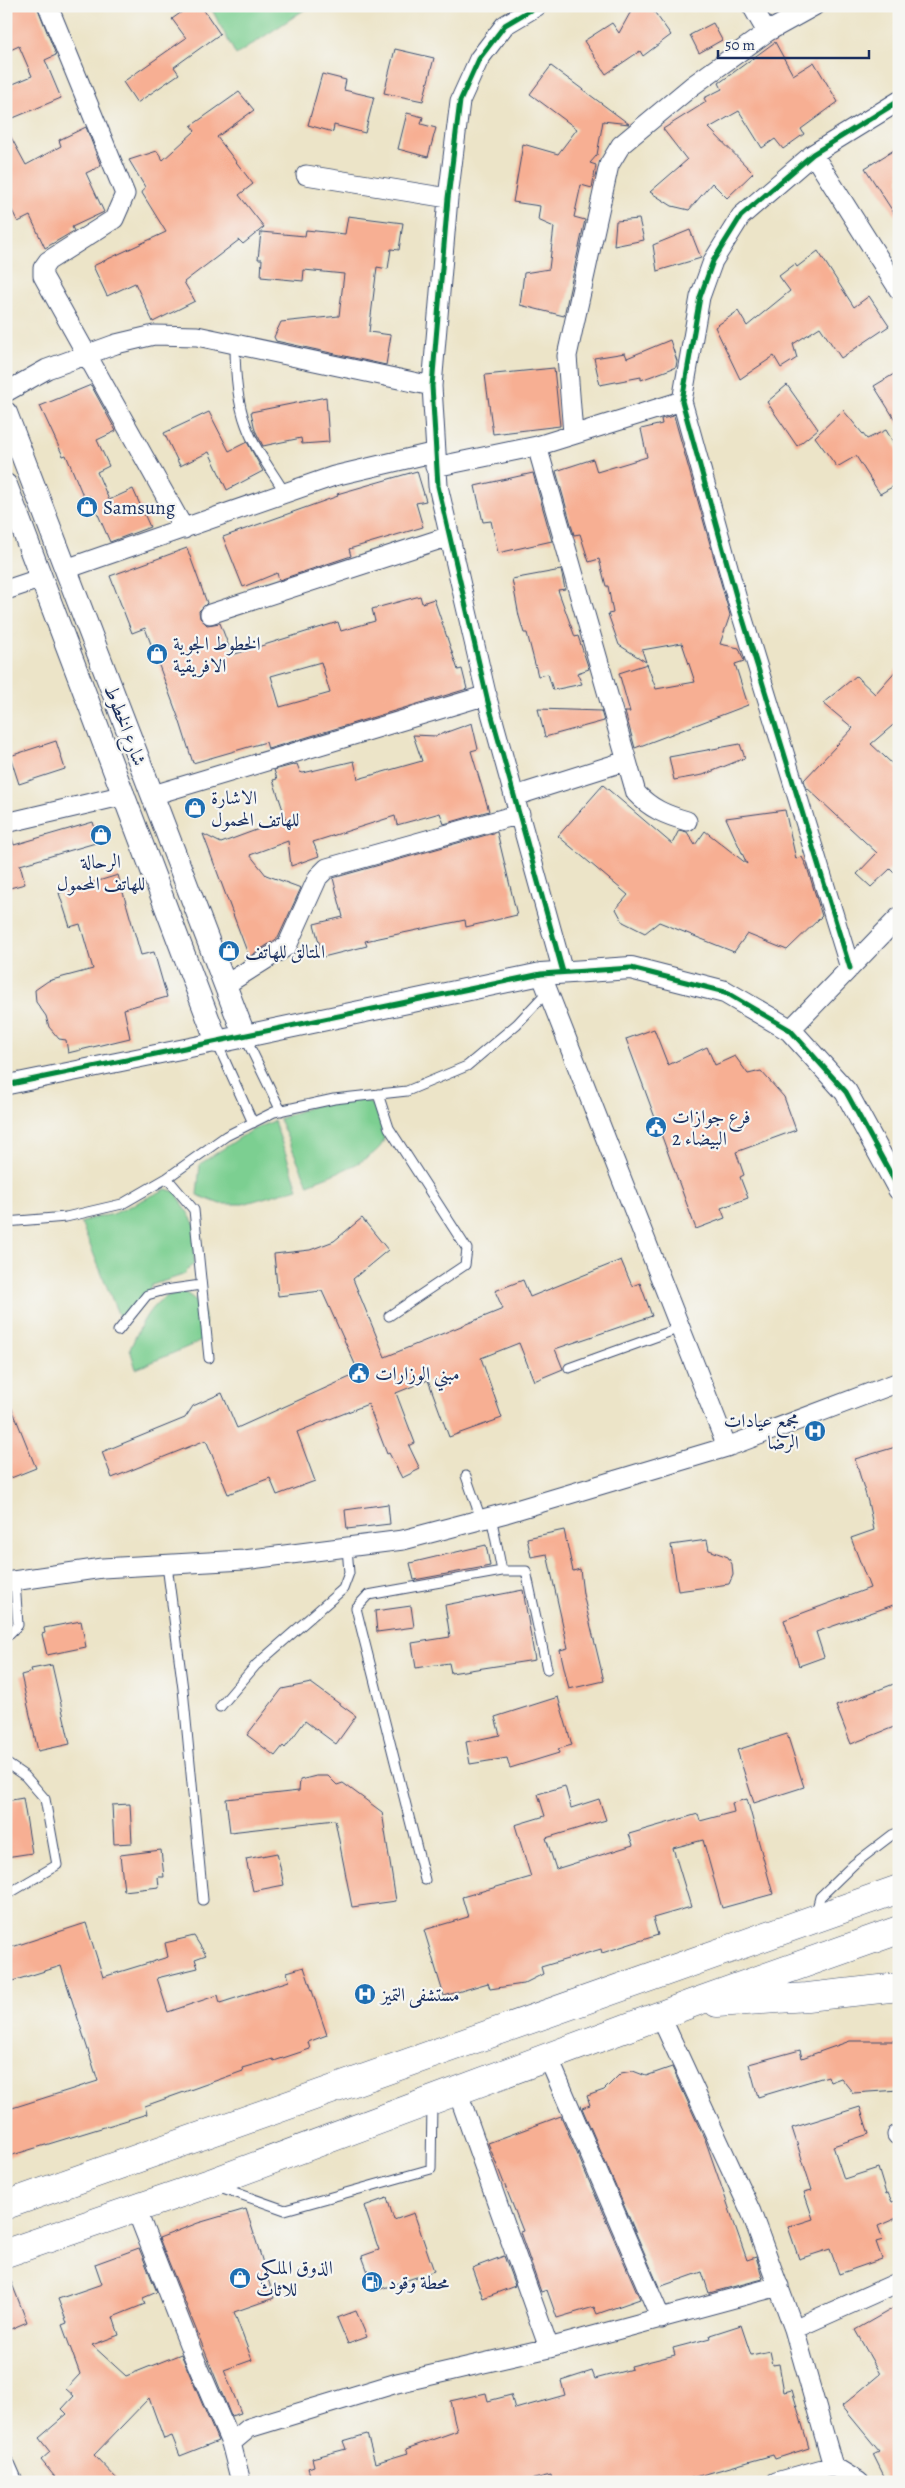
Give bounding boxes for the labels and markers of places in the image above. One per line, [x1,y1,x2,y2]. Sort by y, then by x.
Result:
shop icon: Samsung [75,495,99,519]
place label: Samsung [103,495,176,521]
place label: الخطوط الجوية الافريقية [173,631,261,679]
shop icon: الخطوط الجوية الافريقية [145,642,169,666]
place label: الاشارة للهاتف المحمول [211,785,299,833]
shop icon: الاشارة للهاتف المحمول [183,796,207,820]
shop icon: الرحالة للهاتف المحمول [89,823,113,847]
place label: الرحالة للهاتف المحمول [57,849,145,897]
shop icon: المتالق للهاتف [217,939,241,963]
place label: المتالق للهاتف [245,939,325,965]
place label: فرع جوازات البيضاء 2 [672,1104,751,1152]
public building icon: فرع جوازات البيضاء 2 [644,1115,668,1139]
public building icon: مبني الوزارات [347,1361,371,1385]
place label: مبني الوزارات [375,1361,460,1392]
place label: مجمع عيادات الرضا [724,1408,799,1456]
hospital icon: مجمع عيادات الرضا [803,1419,827,1443]
hospital icon: مستشفى التميز [353,1982,377,2006]
place label: مستشفى التميز [379,1982,460,2008]
place label: الذوق الملكي للاثاث [256,2255,333,2303]
shop icon: الذوق الملكي للاثاث [228,2266,252,2290]
fuel station icon: محطة وقود [360,2270,384,2294]
place label: محطة وقود [388,2270,450,2296]

